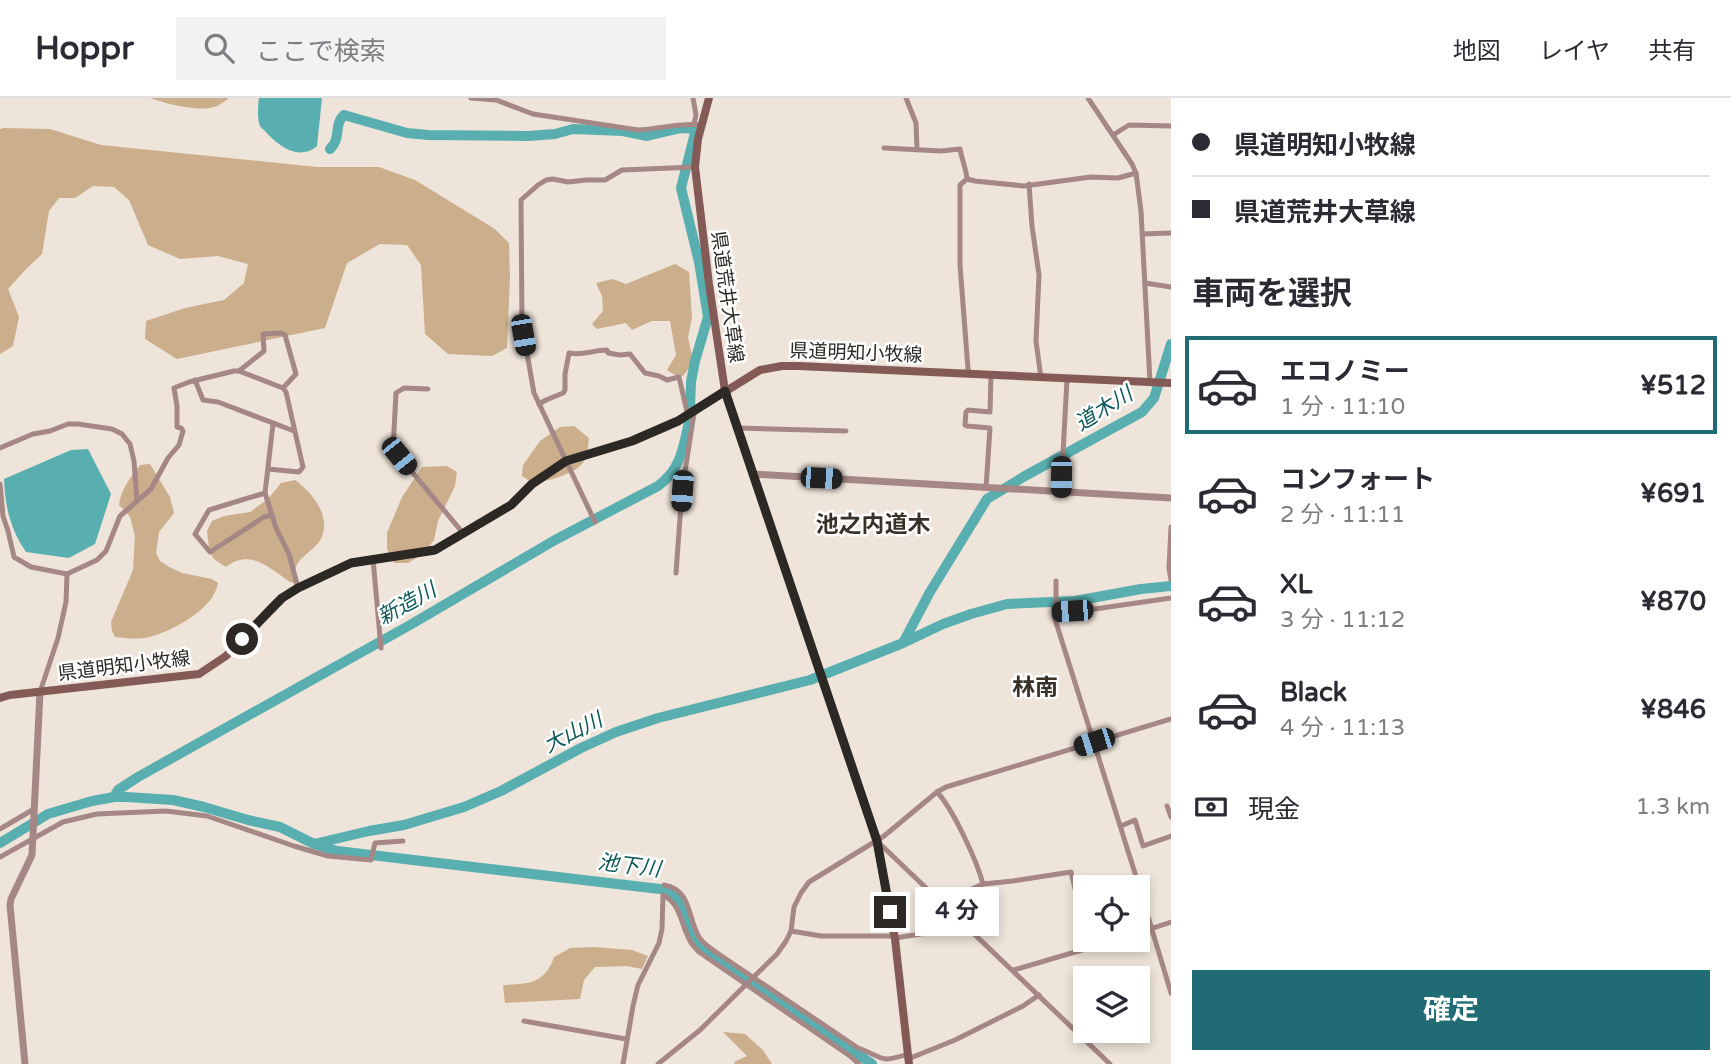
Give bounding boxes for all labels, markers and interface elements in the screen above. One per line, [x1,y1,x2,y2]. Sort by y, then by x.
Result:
search box [176,17,666,80]
text: Hoppr [35,29,134,68]
icon: search [200,29,238,67]
text: ここで検索 [256,36,386,67]
text: 地図 [1453,37,1501,66]
text: レイヤ [1539,37,1610,66]
text: 共有 [1648,37,1696,66]
text: 県道明知小牧線 [1234,130,1416,161]
text: 県道荒井大草線 [1234,197,1416,228]
street label: 県道荒井大草線 [707,230,747,364]
text: 車両を選択 [1192,275,1352,313]
car [510,312,537,358]
street label: 県道明知小牧線 [789,340,923,366]
icon: car [1196,354,1259,417]
text: エコノミー [1280,356,1410,387]
text: ¥512 [1640,370,1706,401]
water label: 道木川 [1071,381,1139,436]
text: 1 分 · 11:10 [1280,393,1405,421]
car [378,433,421,479]
car [1051,456,1072,498]
icon: car [1196,462,1259,525]
text: コンフォート [1280,464,1435,495]
car [800,466,843,490]
car [671,469,694,513]
text: ¥691 [1640,478,1706,509]
text: 2 分 · 11:11 [1280,501,1405,529]
district label: 池之内道木 [816,511,931,539]
text: XL [1280,569,1312,600]
icon: car [1196,570,1259,633]
water label: 新造川 [373,577,442,630]
text: ¥870 [1640,586,1706,617]
car [1051,599,1094,623]
text: 3 分 · 11:12 [1280,606,1405,634]
route start [226,623,258,655]
street label: 県道明知小牧線 [57,647,191,685]
district label: 林南 [1012,674,1058,702]
text: Black [1280,677,1347,708]
icon: car [1196,678,1259,741]
text: ¥846 [1640,694,1706,725]
water label: 大山川 [539,707,609,758]
text: 4 分 · 11:13 [1280,714,1405,742]
car [1071,726,1118,758]
icon: cash [1192,788,1230,826]
text: 1.3 km [1636,793,1710,821]
text: 現金 [1248,794,1300,825]
water label: 池下川 [596,850,664,882]
map controls [1073,875,1150,1043]
button: locate [1073,875,1150,952]
callout: 4 分 [914,888,998,936]
route end [874,896,906,928]
text: 4 分 [935,897,979,925]
button: layers [1073,966,1150,1043]
button: 確定 [1192,970,1710,1050]

